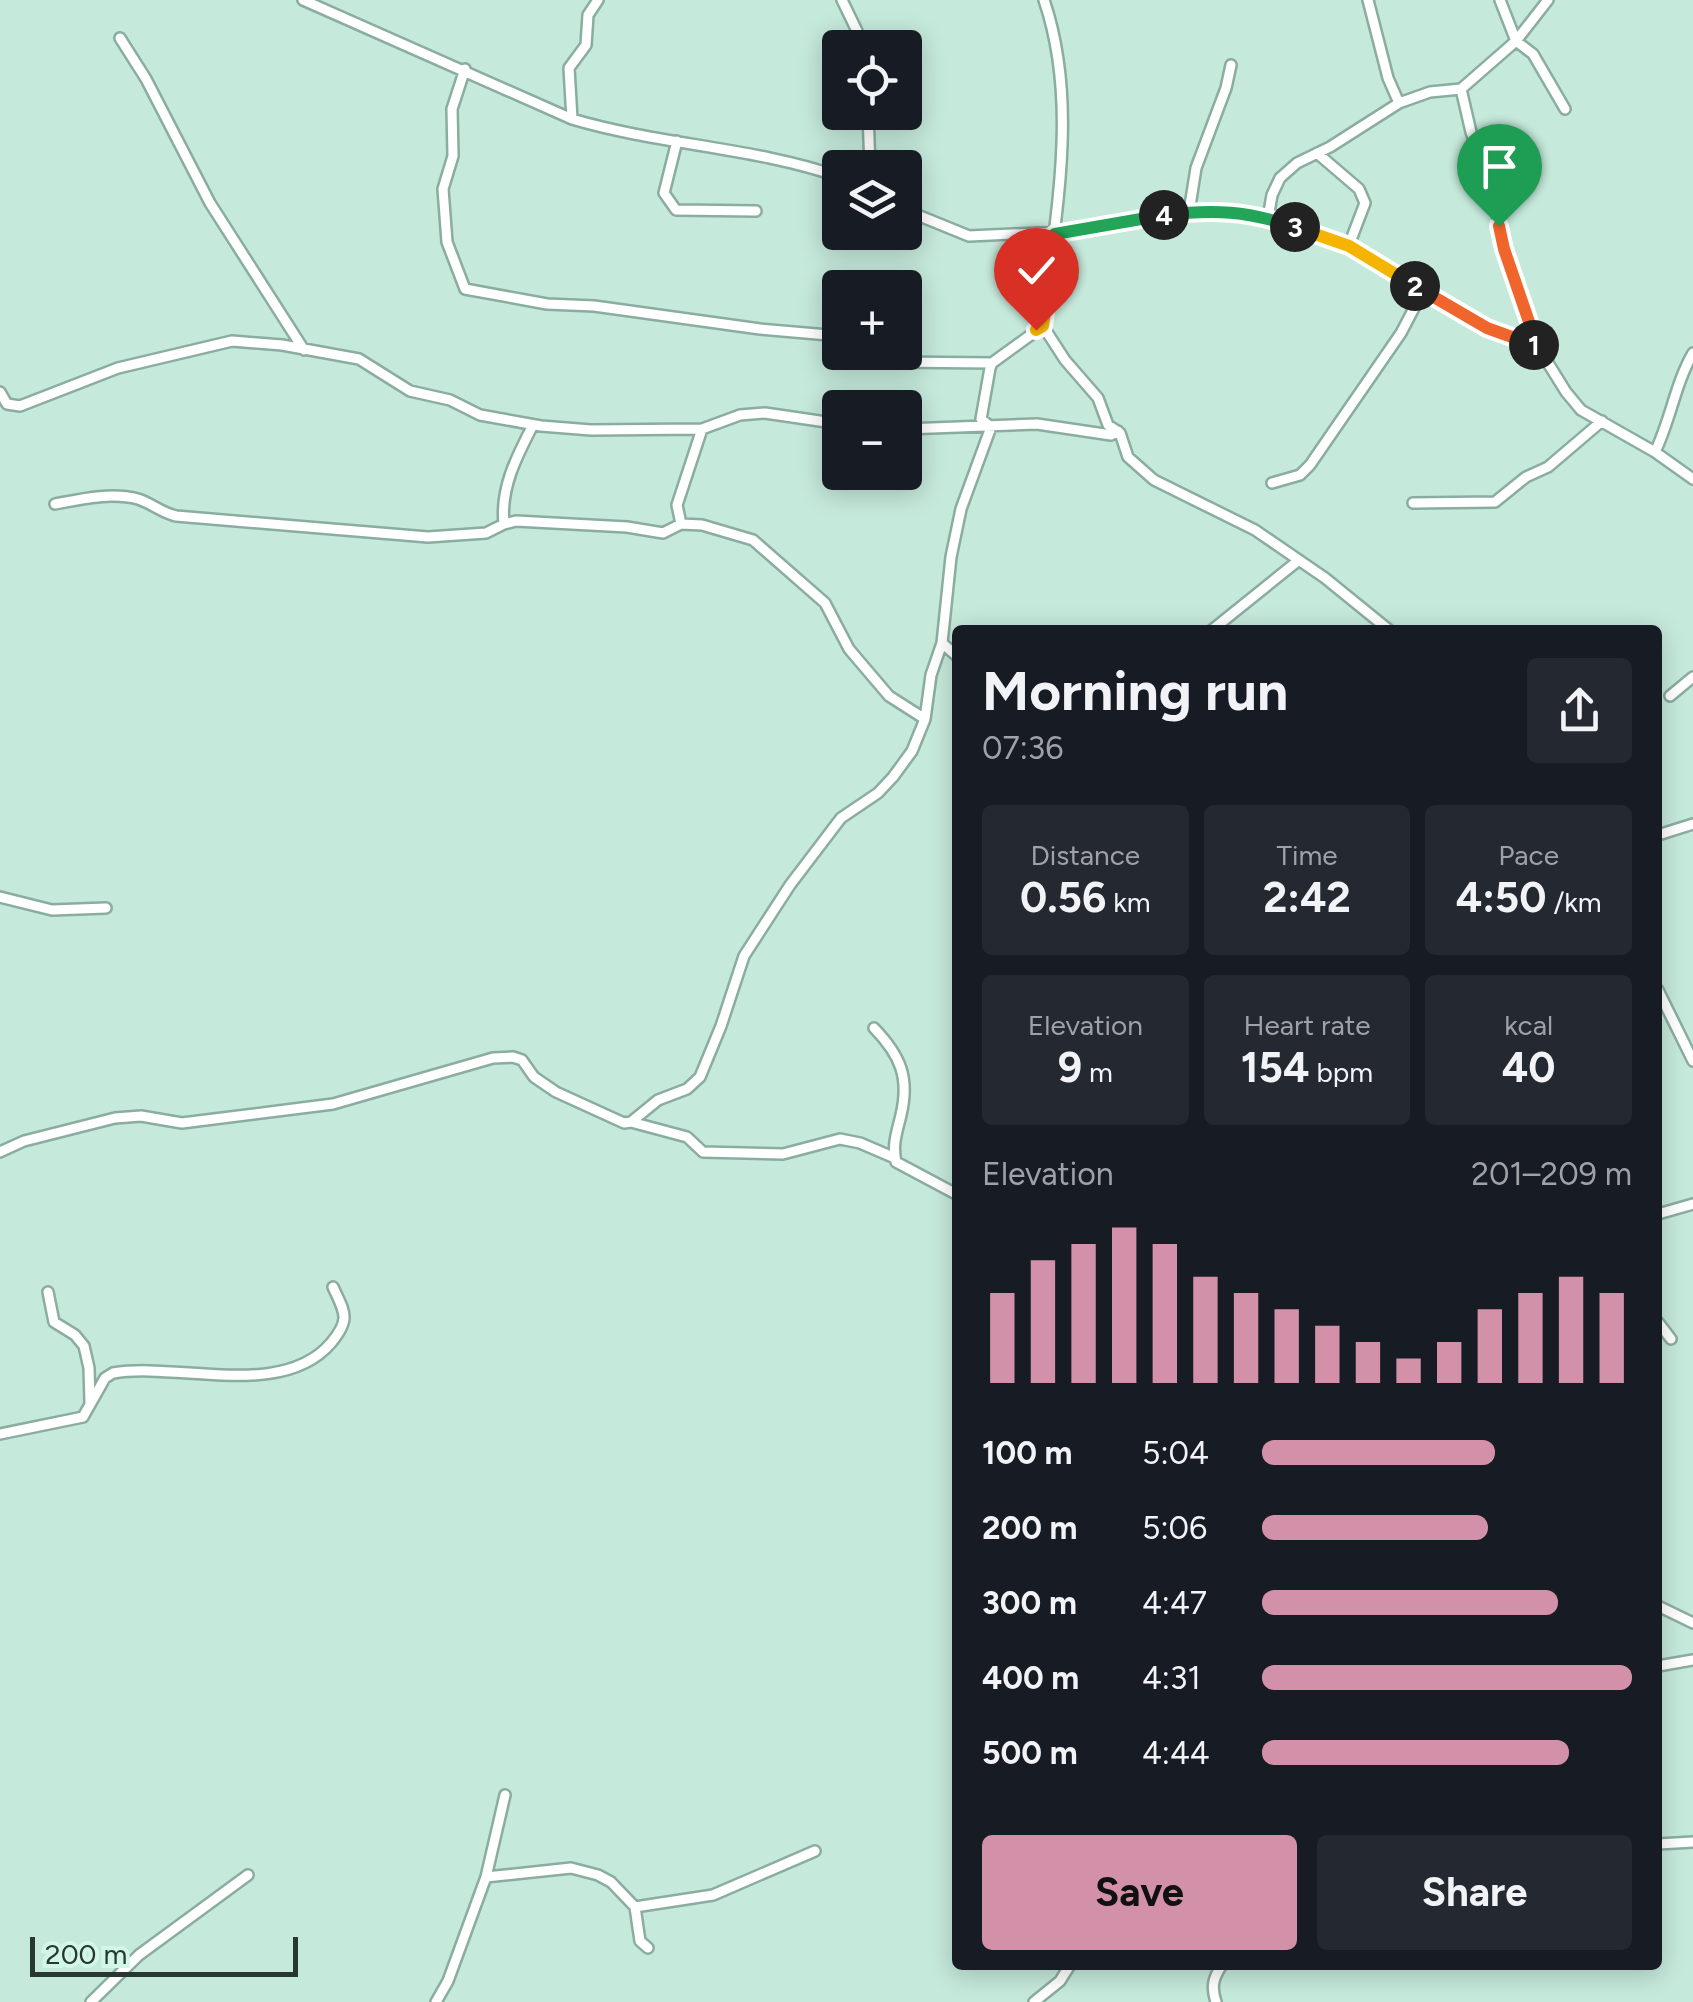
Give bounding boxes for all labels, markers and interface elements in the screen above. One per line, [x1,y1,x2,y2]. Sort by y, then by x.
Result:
map controls [822,30,922,490]
button: locate [822,30,922,130]
pin [1457,124,1542,227]
icon: arrive [1472,139,1527,194]
button: layers [822,150,922,250]
pin: 4 [1139,190,1189,240]
text: 4 [1155,198,1173,232]
pin: 3 [1270,202,1320,252]
text: 3 [1287,210,1303,244]
pin [994,228,1079,331]
icon: check [1009,243,1064,298]
pin: 2 [1390,261,1440,311]
text: 2 [1407,269,1423,303]
button: + [822,270,922,370]
pin: 1 [1509,320,1559,370]
text: 1 [1528,328,1540,362]
button: − [822,390,922,490]
text: Morning run [982,658,1288,724]
button: share [1527,658,1632,763]
text: 07:36 [982,729,1063,767]
text: Distance [1030,838,1140,872]
text: Time [1276,838,1338,872]
text: Pace [1498,838,1559,872]
text: 0.56 [1020,872,1106,923]
text: 2:42 [1263,872,1351,923]
text: 4:50 [1456,872,1546,923]
text: km [1106,885,1151,919]
text: /km [1546,885,1602,919]
text: Elevation [1028,1008,1143,1042]
text: Heart rate [1243,1008,1371,1042]
text: kcal [1504,1008,1553,1042]
text: 9 [1058,1042,1082,1093]
text: 154 [1241,1042,1310,1093]
text: 40 [1502,1042,1556,1093]
text: m [1082,1055,1113,1089]
text: bpm [1310,1055,1373,1089]
text: Elevation [982,1155,1114,1193]
text: 201–209 m [1471,1155,1632,1193]
text: 100 m [982,1434,1073,1472]
text: 5:04 [1142,1434,1209,1472]
text: 200 m [982,1509,1078,1547]
text: 5:06 [1142,1509,1207,1547]
text: 300 m [982,1584,1077,1622]
text: 4:47 [1142,1584,1207,1622]
text: 400 m [982,1659,1079,1697]
text: 4:31 [1142,1659,1201,1697]
text: 500 m [982,1734,1078,1772]
text: 4:44 [1142,1734,1210,1772]
button: Save [982,1835,1297,1950]
button: Share [1317,1835,1632,1950]
scale bar [30,1932,298,1976]
text: 200 m [45,1937,127,1971]

